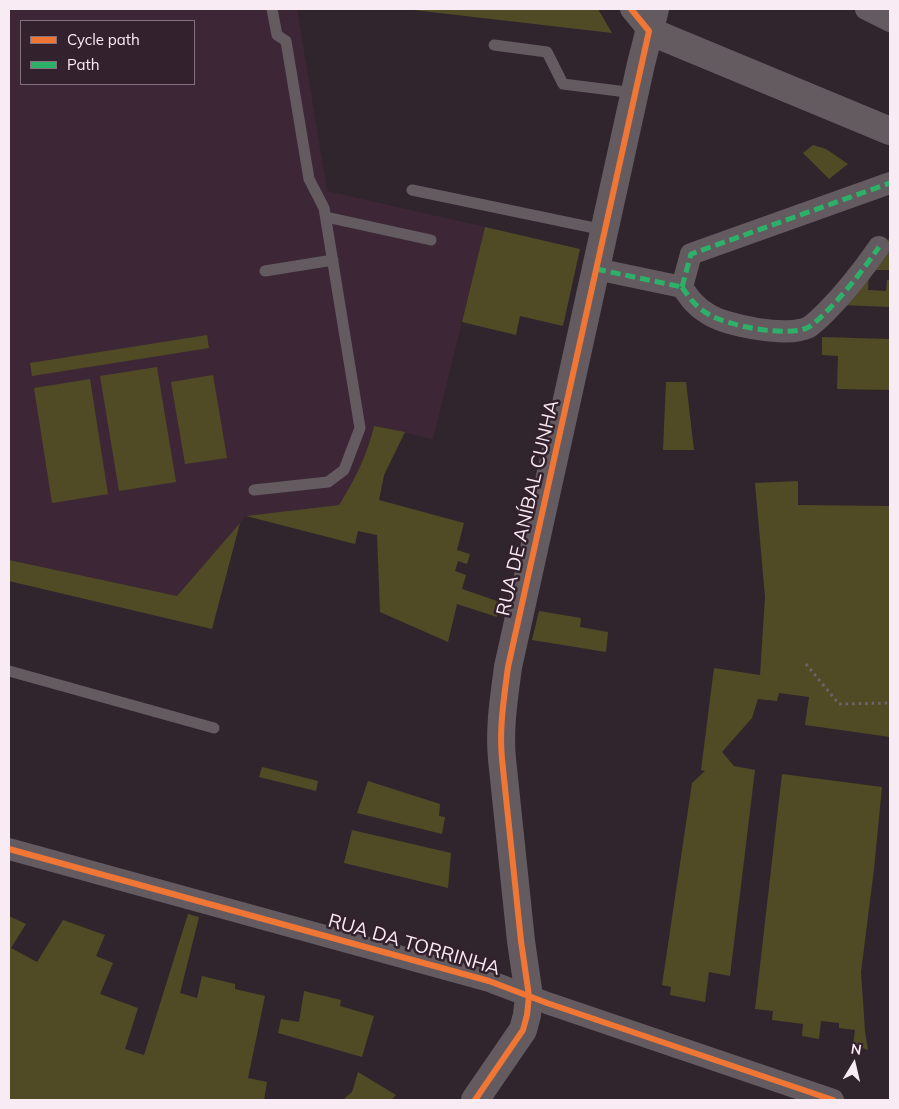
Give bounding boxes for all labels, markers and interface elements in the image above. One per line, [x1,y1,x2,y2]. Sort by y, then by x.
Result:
legend [20,20,195,85]
text: Cycle path [67,30,140,49]
text: Path [67,55,99,74]
street label: RUA DE ANÍBAL CUNHA [492,398,564,618]
street label: RUA DA TORRINHA [325,910,503,980]
north arrow [829,1039,879,1089]
text: N [850,1039,863,1059]

